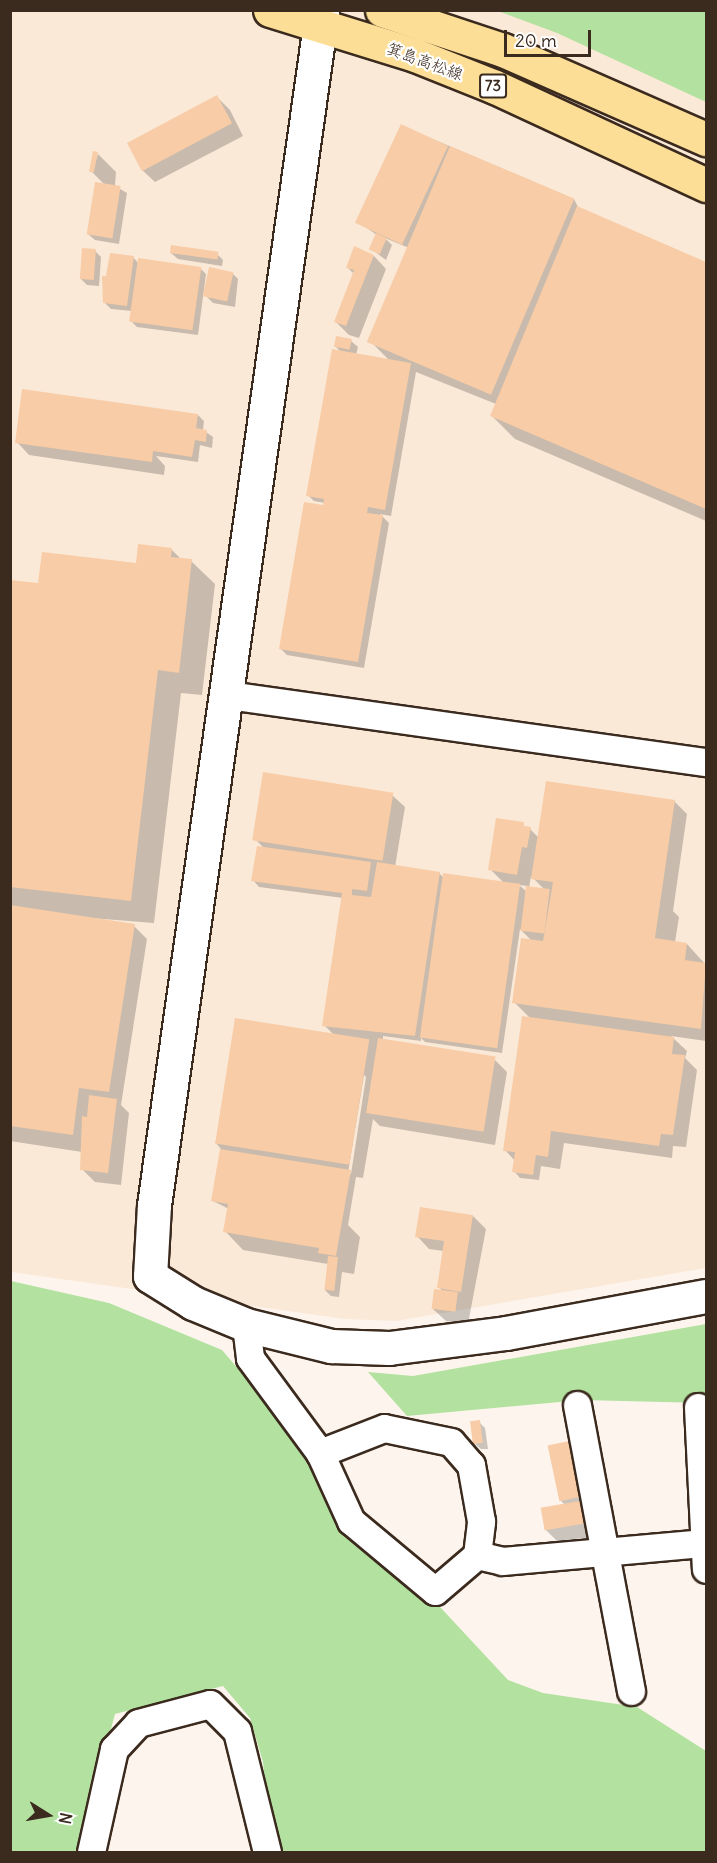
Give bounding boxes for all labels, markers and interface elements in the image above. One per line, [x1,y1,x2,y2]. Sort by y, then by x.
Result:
scale bar [507,18,594,56]
text: 20 m [515,29,557,52]
street label: 箕島高松線 [384,38,466,84]
road number: 73 [478,74,508,98]
north arrow [18,1785,78,1845]
text: N [55,1811,77,1826]

